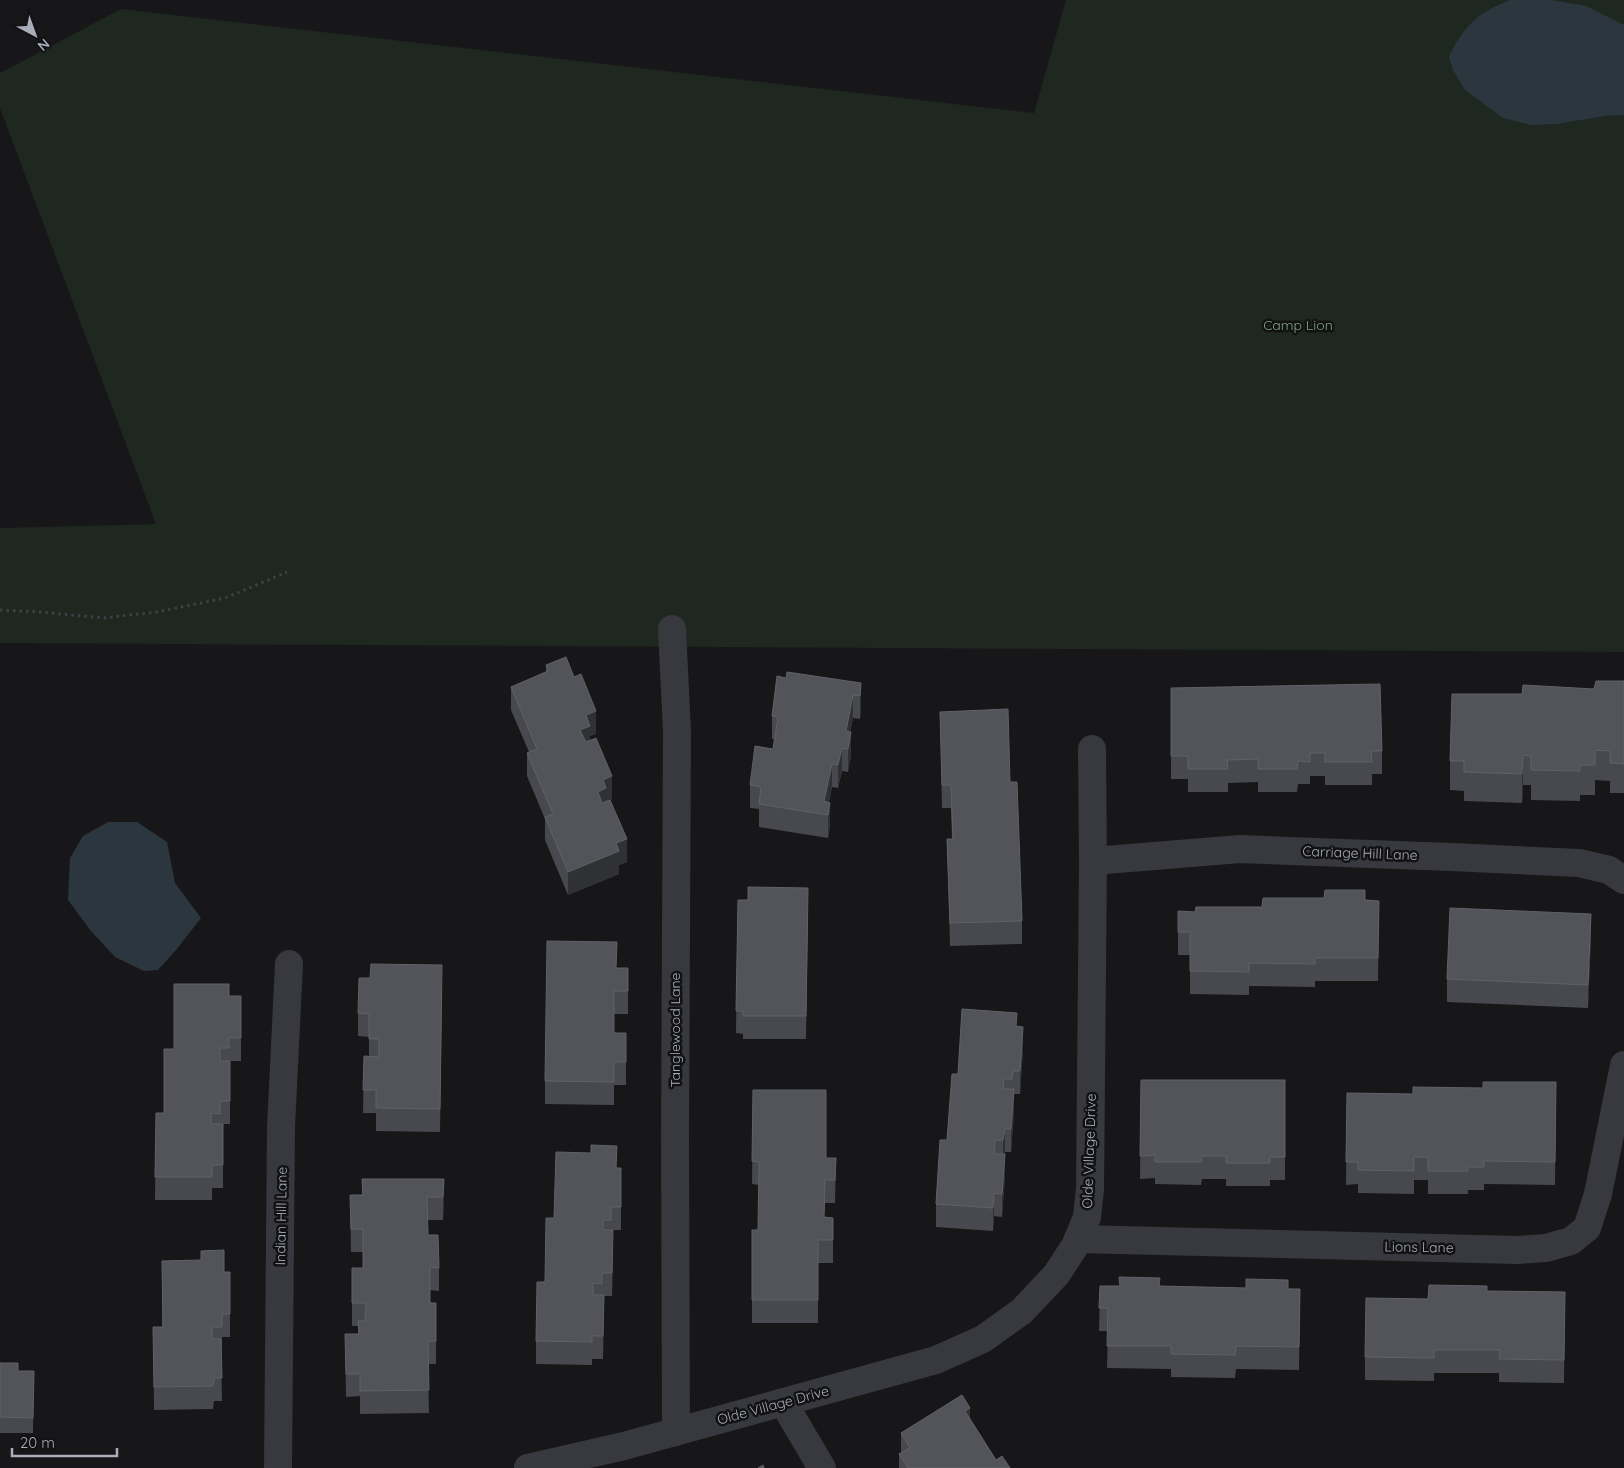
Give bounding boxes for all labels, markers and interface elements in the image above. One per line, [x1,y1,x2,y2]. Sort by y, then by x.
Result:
north arrow [10,10,60,60]
text: N [34,35,53,55]
park label: Camp Lion [1263,316,1333,334]
street label: Carriage Hill Lane [1302,842,1418,864]
street label: Tanglewood Lane [666,972,684,1088]
street label: Olde Village Drive [1078,1093,1100,1209]
street label: Indian Hill Lane [271,1166,291,1266]
street label: Lions Lane [1384,1237,1454,1257]
street label: Olde Village Drive [715,1381,831,1429]
scale bar [12,1426,118,1458]
text: 20 m [20,1433,55,1452]

